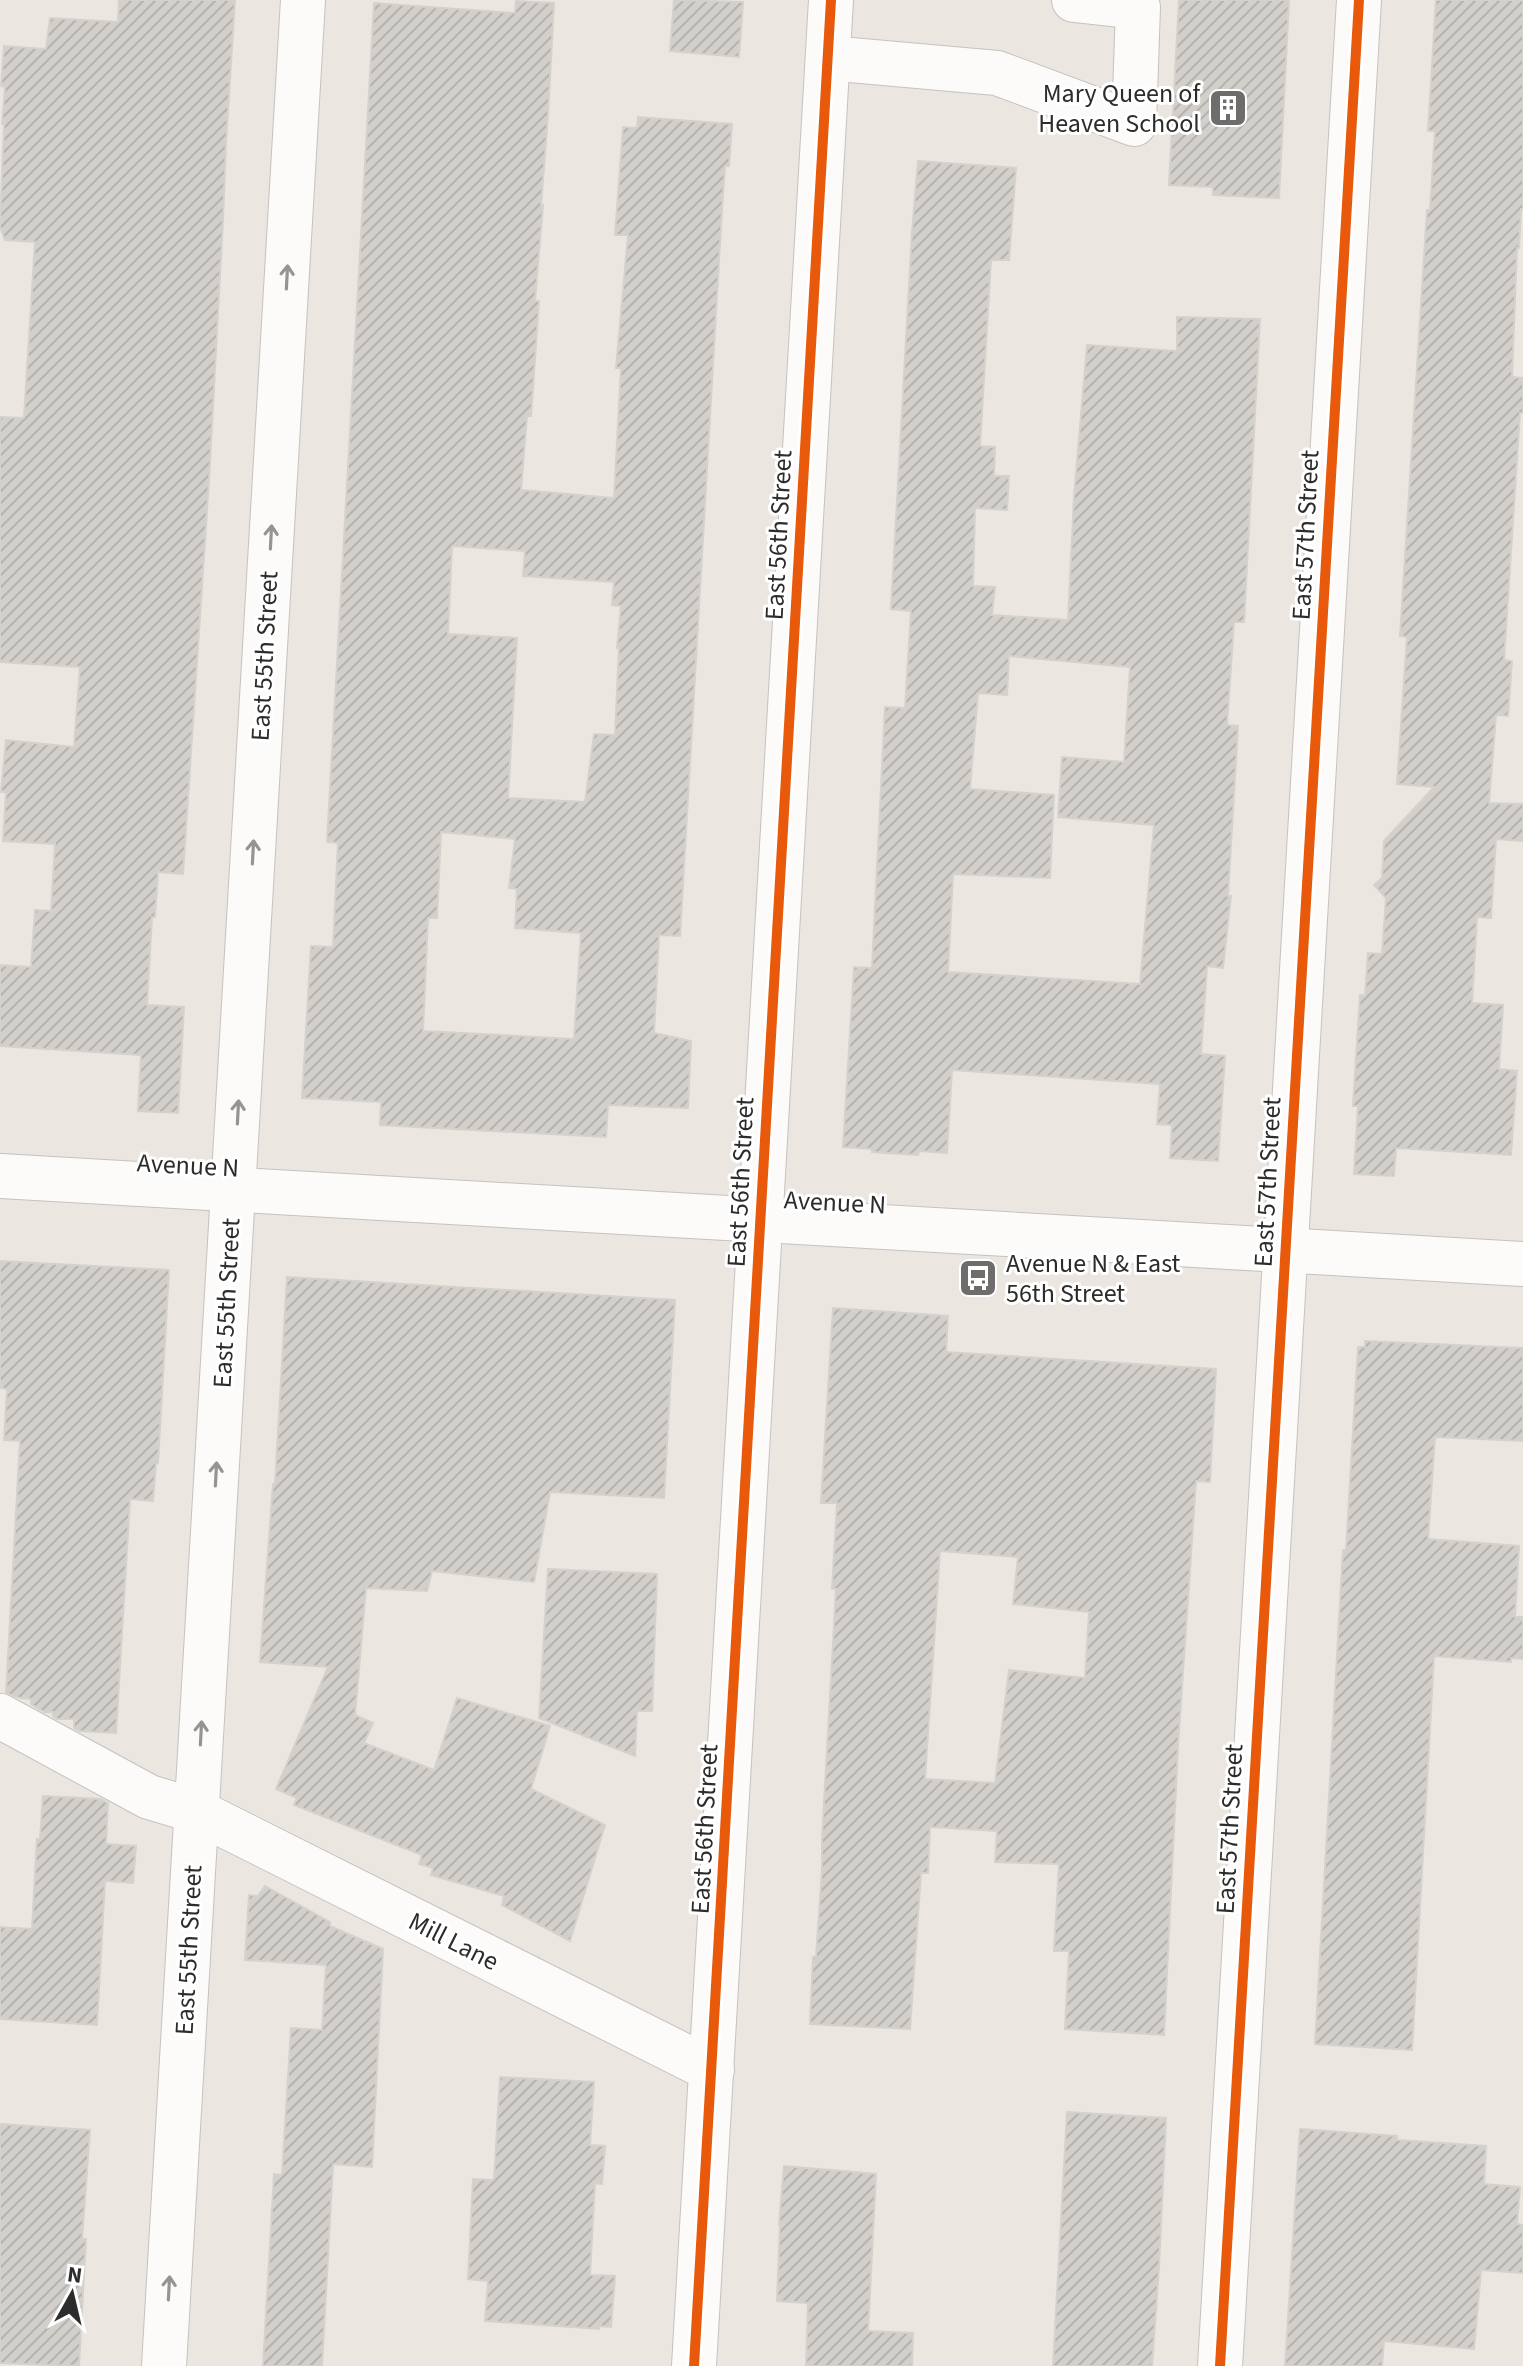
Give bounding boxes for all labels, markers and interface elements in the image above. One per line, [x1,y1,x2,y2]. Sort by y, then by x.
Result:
place label: Mary Queen of Heaven School [1038,75,1201,142]
building icon: Mary Queen of Heaven School [1207,87,1249,129]
one-way arrow [279,264,294,291]
street label: East 56th Street [756,449,801,621]
street label: East 57th Street [1283,449,1328,621]
one-way arrow [264,524,279,551]
street label: East 55th Street [242,570,287,742]
one-way arrow [246,839,261,866]
street label: East 56th Street [718,1096,763,1268]
street label: East 57th Street [1245,1096,1290,1268]
one-way arrow [231,1099,246,1126]
street label: Avenue N [136,1144,240,1187]
street label: Avenue N [783,1181,887,1224]
street label: East 55th Street [204,1217,249,1389]
place label: Avenue N & East 56th Street [1006,1245,1181,1312]
bus stop icon: Avenue N & East 56th Street [957,1257,999,1299]
one-way arrow [209,1461,224,1488]
one-way arrow [194,1720,209,1747]
street label: East 56th Street [682,1743,727,1915]
street label: East 57th Street [1207,1743,1252,1915]
street label: East 55th Street [166,1864,211,2036]
street label: Mill Lane [402,1903,505,1980]
north arrow [32,2254,112,2334]
text: N [65,2258,84,2292]
one-way arrow [161,2275,176,2302]

